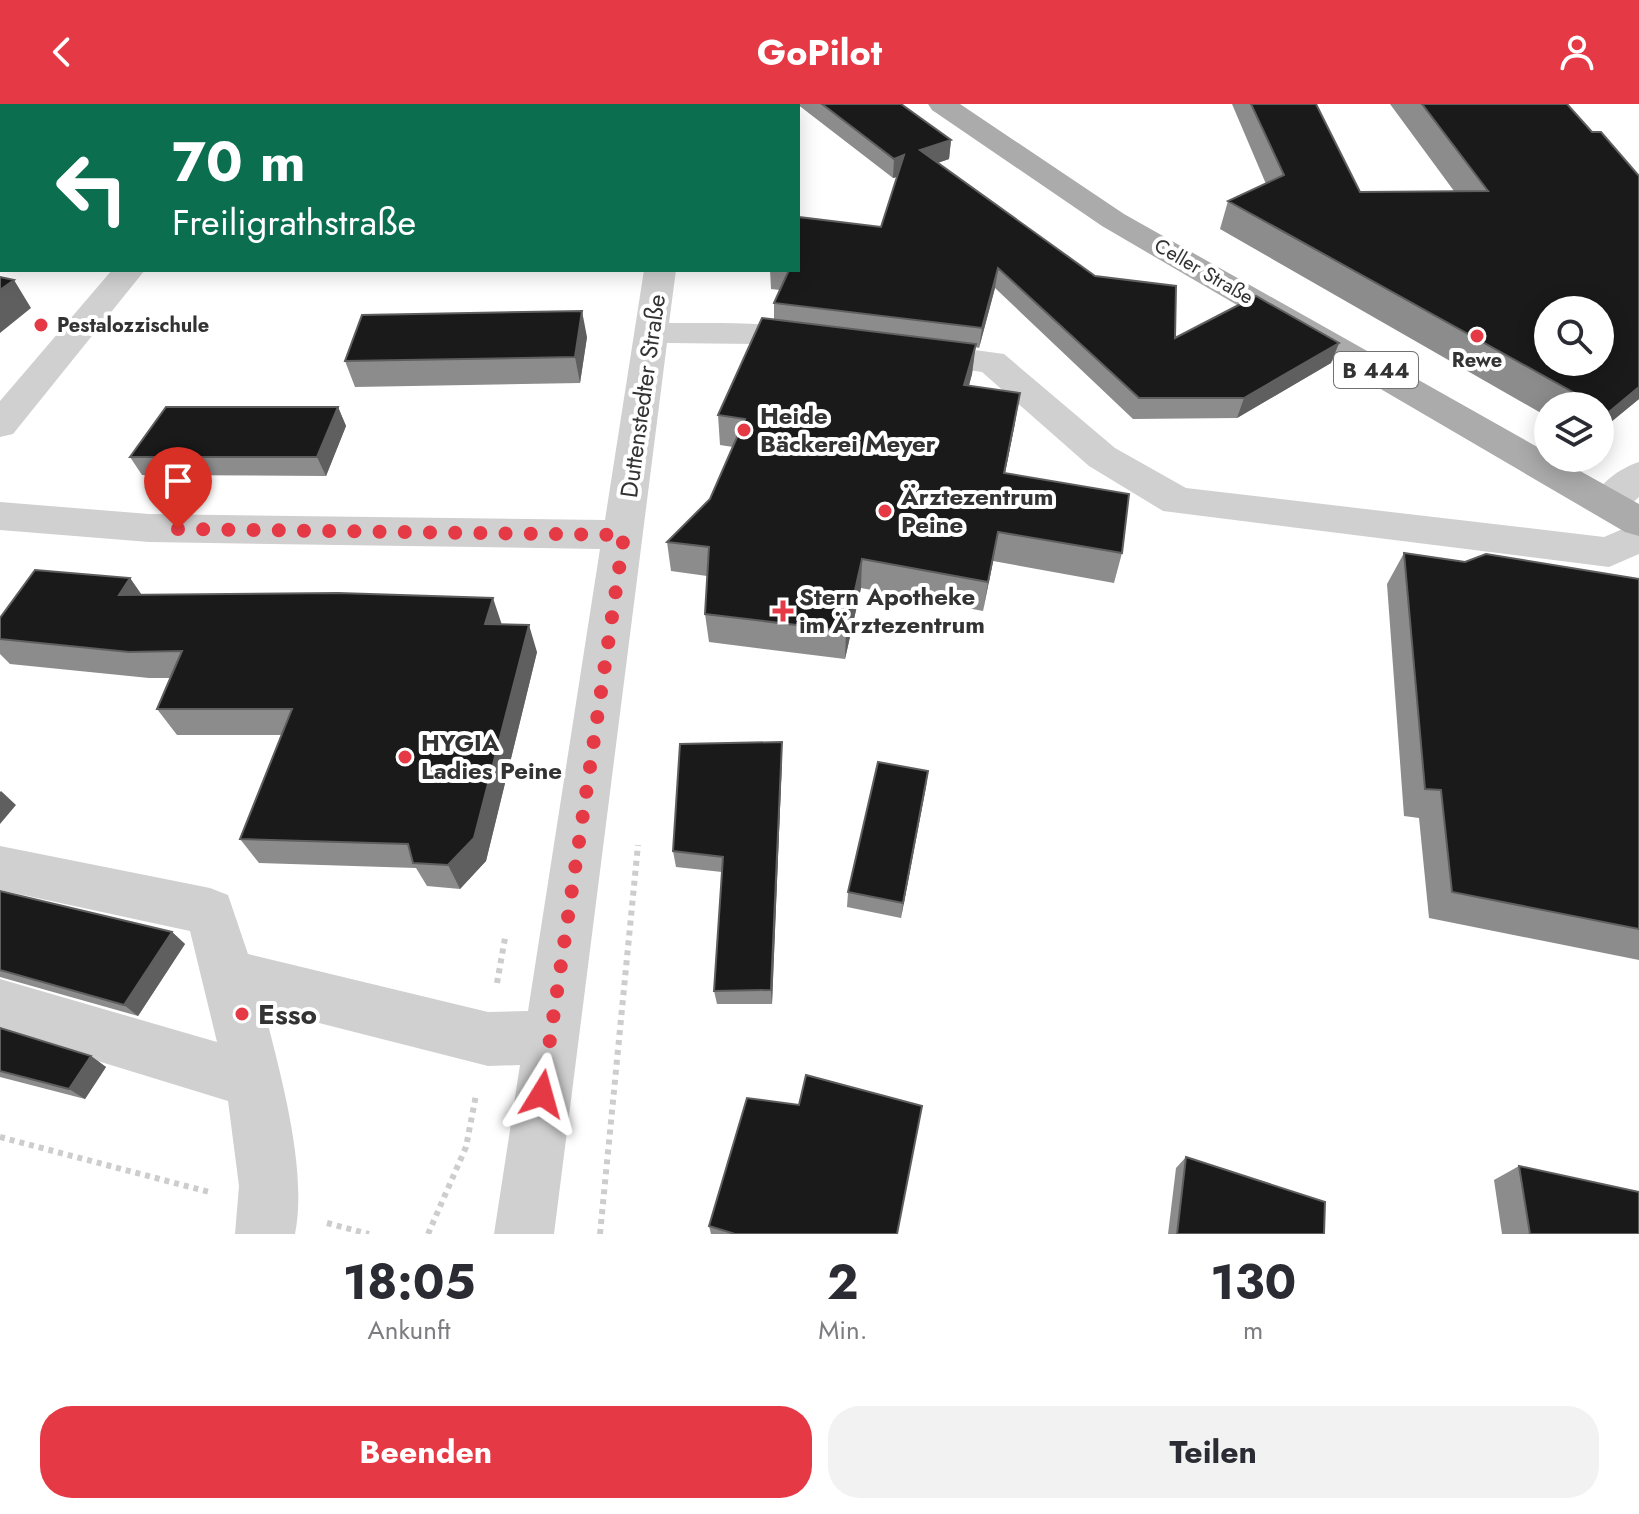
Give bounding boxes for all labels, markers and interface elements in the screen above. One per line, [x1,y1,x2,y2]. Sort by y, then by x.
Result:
text: GoPilot [757,26,882,78]
icon: back [40,30,84,74]
icon: person [1555,30,1599,74]
text: 70 m [172,121,306,202]
icon: left [40,136,144,240]
text: Freiligrathstraße [172,196,416,248]
street label: Celler Straße [1149,231,1259,312]
street label: Duttenstedter Straße [611,292,674,500]
map controls [1534,296,1614,472]
button: search [1534,296,1614,376]
place label: Pestalozzischule [57,311,209,340]
marker: Pestalozzischule [32,316,50,334]
marker: Rewe [1468,327,1486,345]
place label: Rewe [1452,346,1502,375]
road number: B 444 [1334,352,1418,388]
button: layers [1534,392,1614,472]
place label: Heide Bäckerei Meyer [760,398,936,461]
marker: Heide Bäckerei Meyer [735,421,753,439]
pin [144,447,212,529]
icon: arrive [156,459,200,503]
place label: Ärztezentrum Peine [900,479,1053,542]
marker: Ärztezentrum Peine [876,502,894,520]
place label: Stern Apotheke im Ärztezentrum [799,579,985,642]
marker: Stern Apotheke im Ärztezentrum [774,602,792,620]
place label: HYGIA Ladies Peine [421,725,562,788]
marker: HYGIA Ladies Peine [396,748,414,766]
place label: Esso [258,994,317,1035]
marker: Esso [233,1005,251,1023]
position arrow [500,1052,584,1136]
text: 18:05 [343,1248,475,1317]
text: 2 [827,1248,859,1317]
text: 130 [1210,1248,1296,1317]
text: Ankunft [368,1311,451,1349]
text: Min. [818,1311,867,1349]
text: m [1243,1311,1263,1349]
button: Beenden [40,1406,812,1498]
button: Teilen [828,1406,1599,1498]

